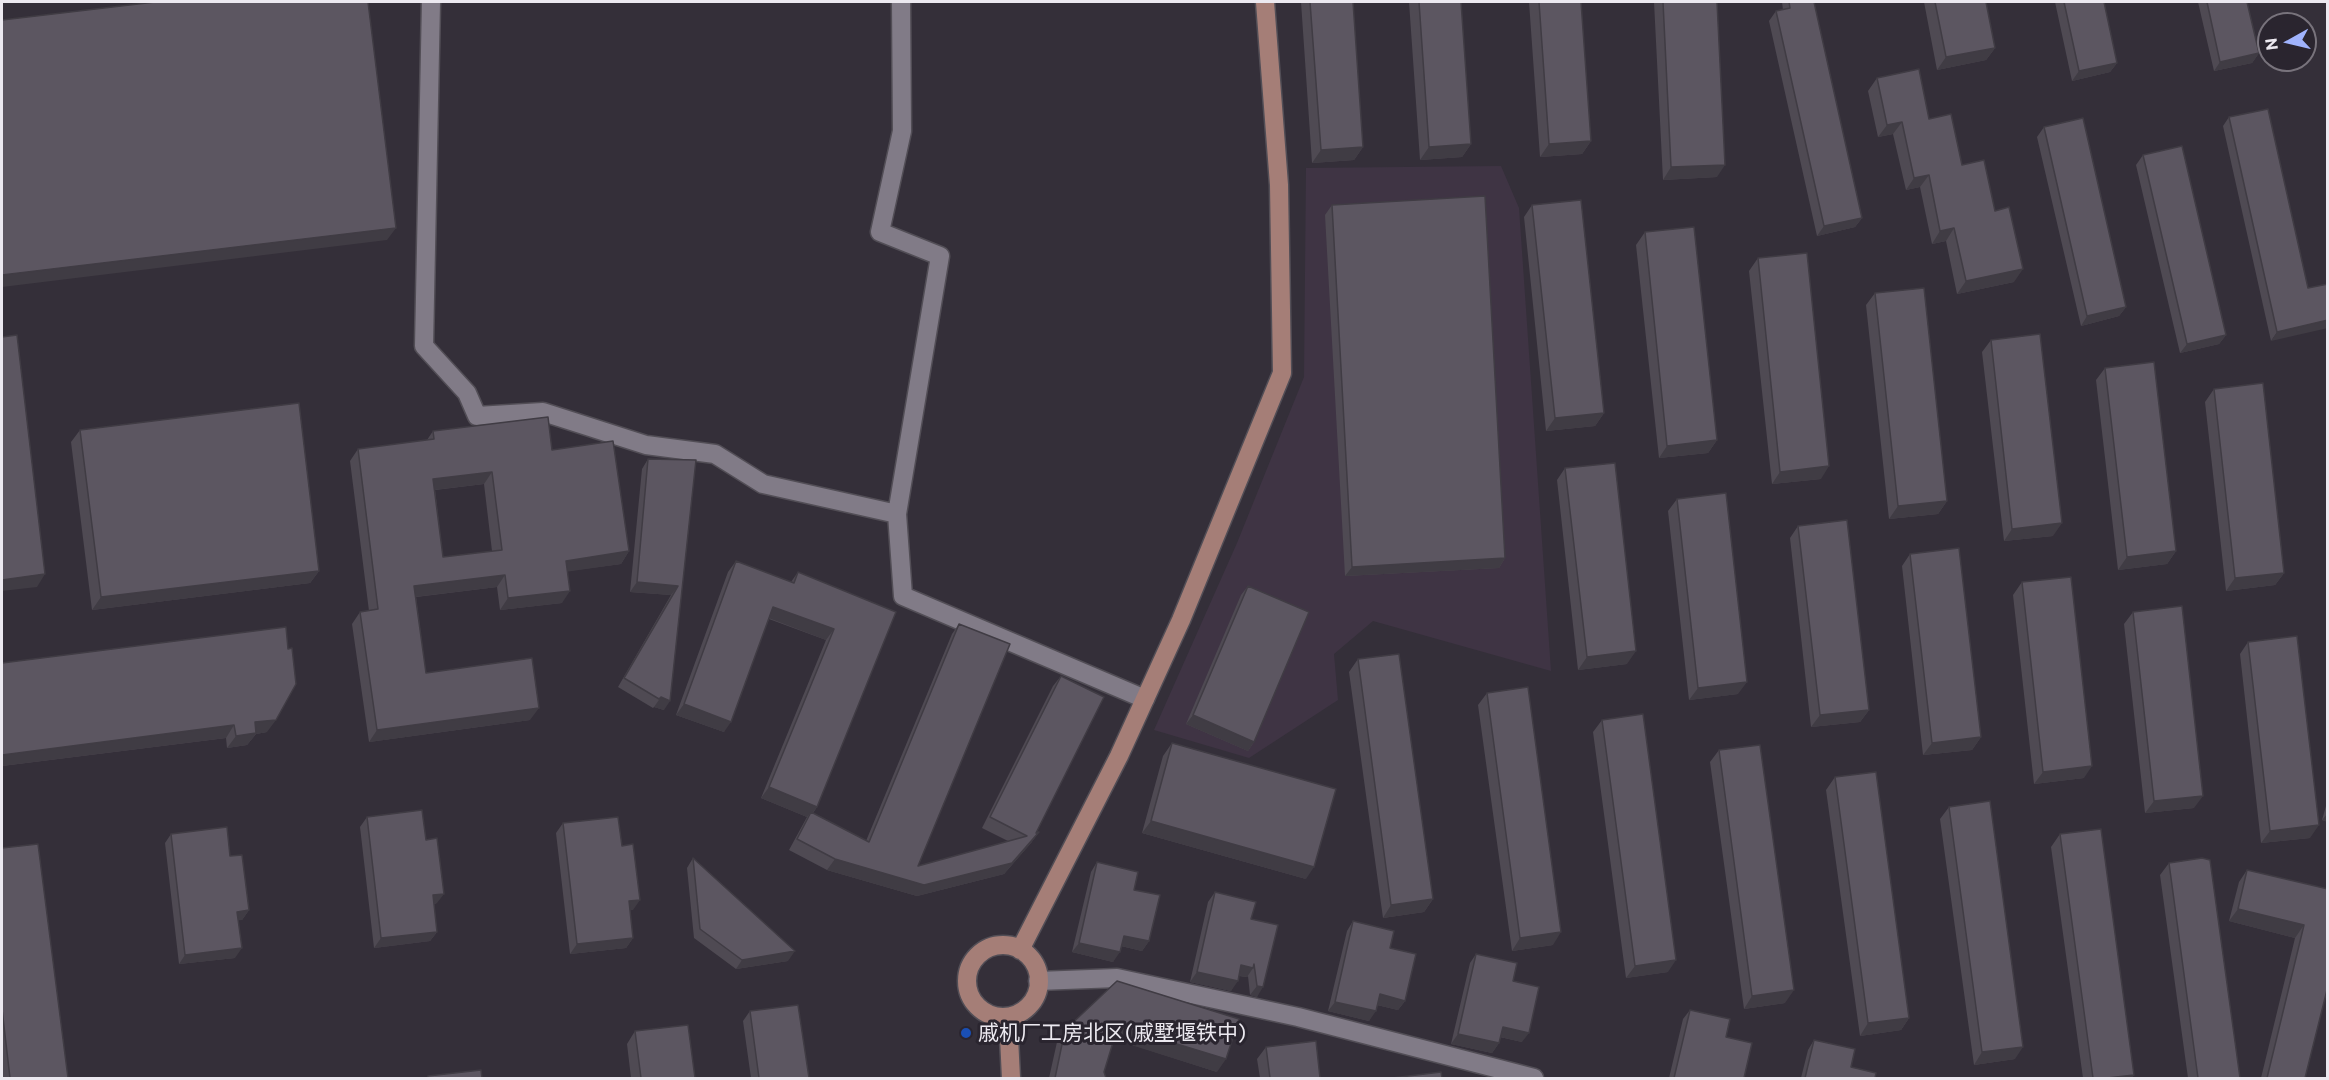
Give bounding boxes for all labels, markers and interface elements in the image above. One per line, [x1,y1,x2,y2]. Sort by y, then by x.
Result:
north arrow [2257,12,2317,72]
text: N [2260,37,2281,52]
place label: 戚机厂工房北区(戚墅堰铁中) [978,1020,1246,1046]
marker: 戚机厂工房北区(戚墅堰铁中) [959,1026,973,1040]

